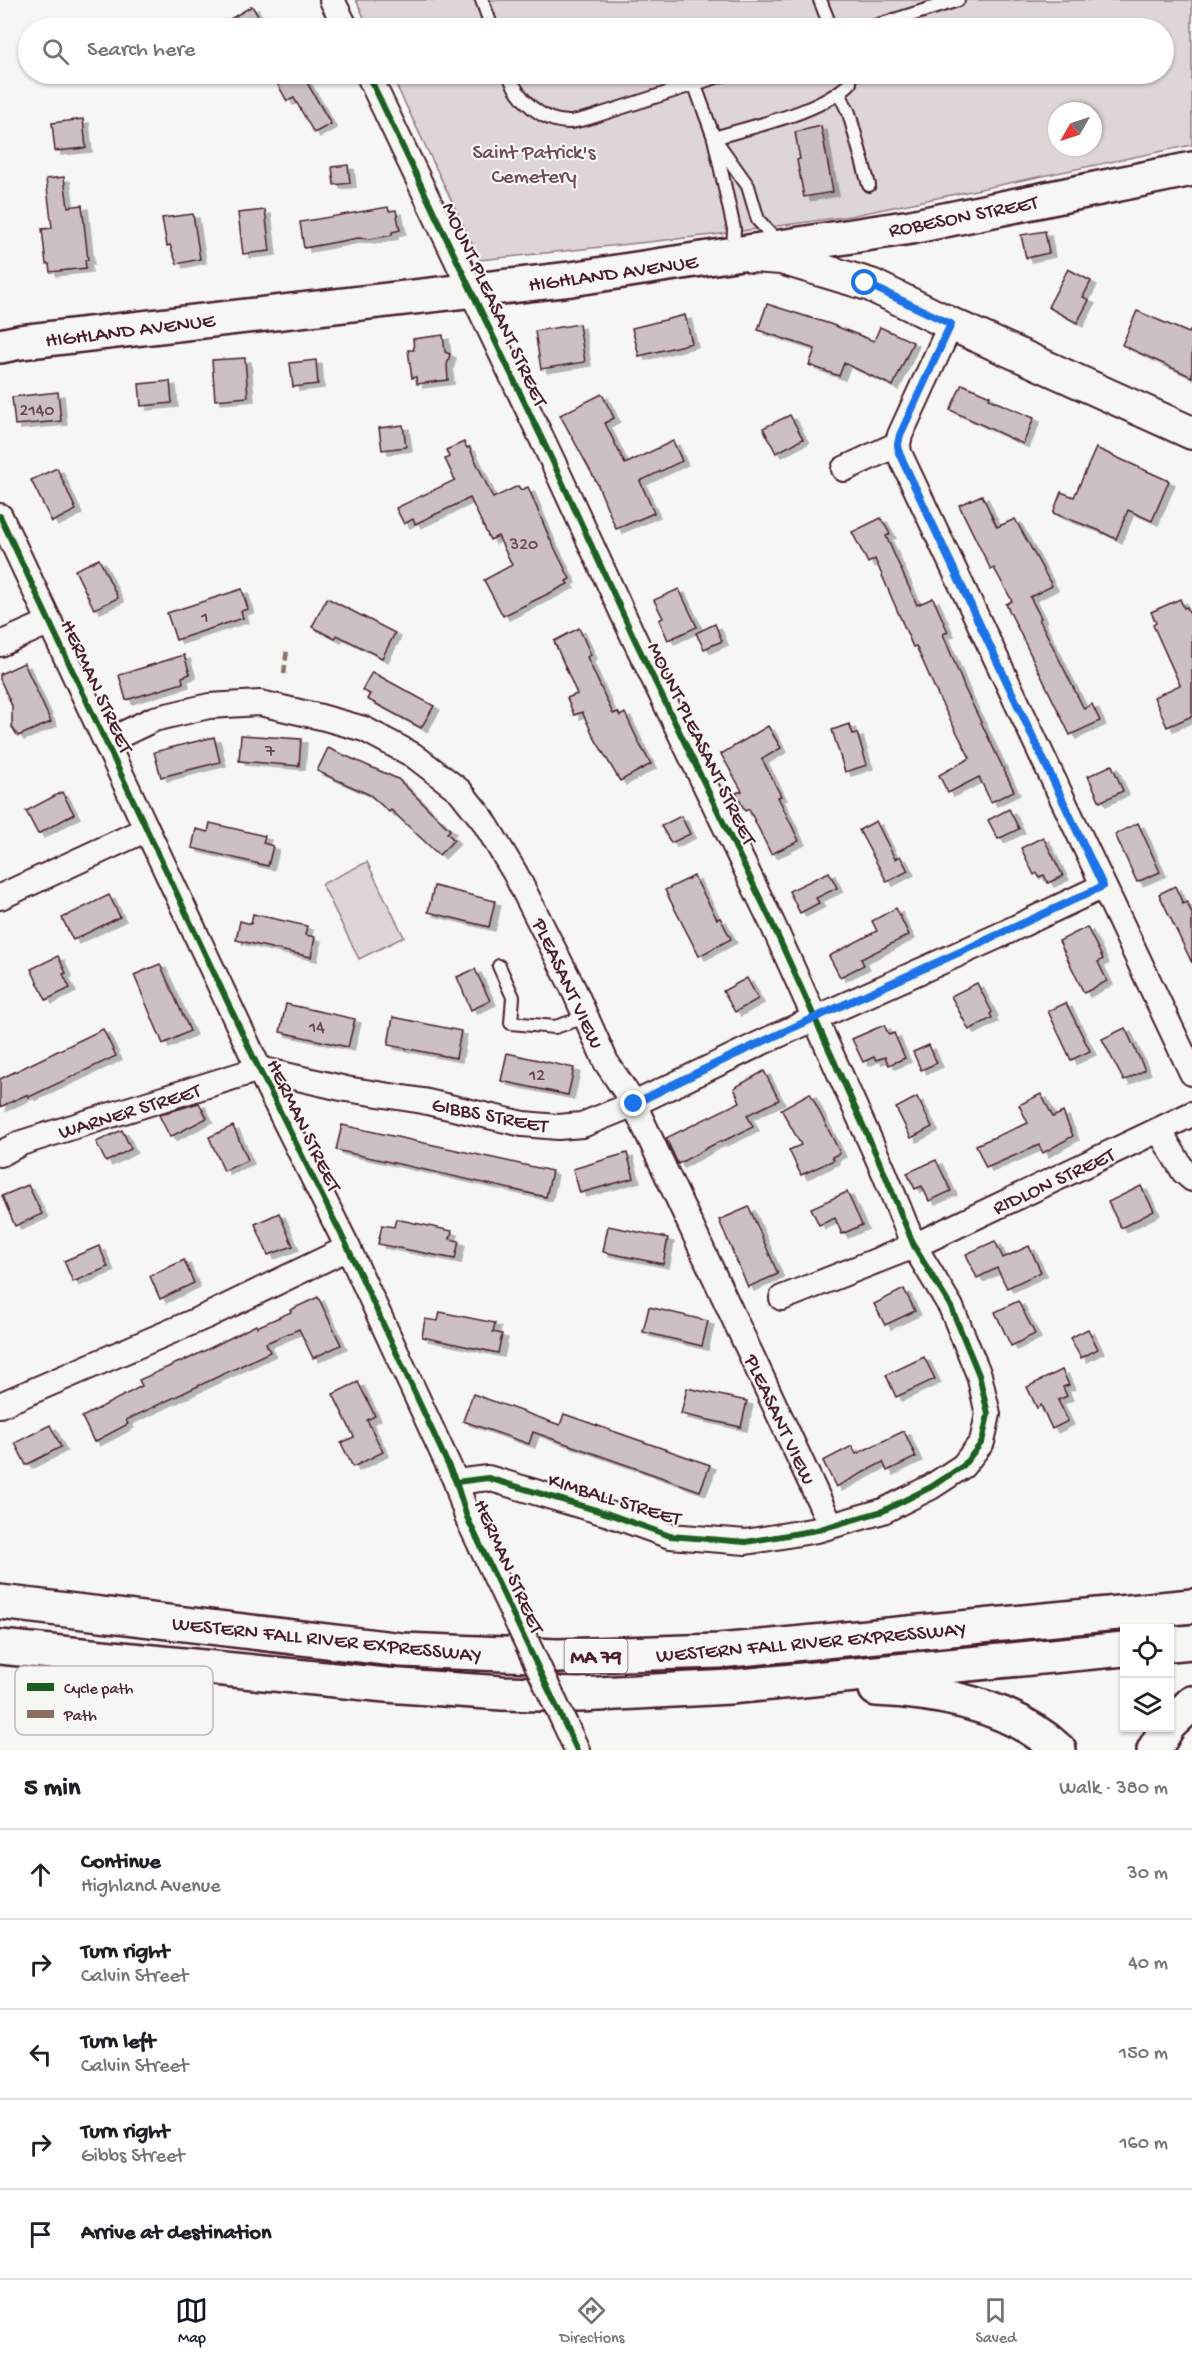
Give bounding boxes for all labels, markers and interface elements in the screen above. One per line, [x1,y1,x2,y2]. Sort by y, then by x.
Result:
search box [18,18,1174,84]
icon: search [39,35,72,68]
text: Search here [87,38,195,64]
north arrow [1048,102,1102,156]
park label: Saint Patrick's Cemetery [473,142,597,191]
street label: ROBESON STREET [887,192,1041,245]
street label: MOUNT PLEASANT STREET [434,199,552,413]
street label: HIGHLAND AVENUE [527,251,701,300]
route start [851,269,877,295]
street label: HIGHLAND AVENUE [44,310,218,355]
house number: 2140 [20,401,54,422]
house number: 320 [509,535,538,556]
house number: 1 [200,608,209,629]
street label: HERMAN STREET [53,617,137,759]
street label: MOUNT PLEASANT STREET [640,639,760,851]
house number: 7 [264,742,275,763]
street label: PLEASANT VIEW [524,914,607,1054]
house number: 14 [308,1018,325,1039]
street label: HERMAN STREET [259,1056,345,1198]
house number: 12 [528,1066,545,1087]
street label: WARNER STREET [56,1080,205,1147]
route end [620,1090,646,1116]
street label: GIBBS STREET [429,1094,550,1141]
street label: RIDLON STREET [989,1144,1120,1222]
street label: PLEASANT VIEW [736,1350,819,1490]
street label: KIMBALL STREET [544,1469,684,1534]
street label: HERMAN STREET [466,1496,548,1639]
street label: WESTERN FALL RIVER EXPRESSWAY [171,1613,483,1670]
street label: WESTERN FALL RIVER EXPRESSWAY [655,1618,967,1670]
map controls [1120,1624,1174,1732]
button: locate [1120,1624,1174,1678]
road number: MA 79 [564,1639,628,1673]
legend [15,1666,213,1735]
button: layers [1120,1678,1174,1732]
text: Cycle path [64,1681,134,1700]
text: Path [63,1708,97,1727]
text: 5 min [24,1774,80,1805]
text: Walk · 380 m [1059,1778,1168,1801]
text: Continue [81,1850,161,1876]
icon: ahead [24,1858,57,1891]
text: 30 m [1127,1863,1168,1886]
text: Highland Avenue [81,1876,220,1899]
text: Turn right [81,1940,169,1966]
icon: right [24,1948,57,1981]
text: 40 m [1128,1953,1168,1976]
text: Calvin Street [81,1966,188,1989]
text: Turn left [81,2030,155,2056]
icon: left [24,2038,57,2071]
text: 150 m [1119,2043,1168,2066]
text: Calvin Street [81,2056,188,2079]
text: Turn right [81,2120,169,2146]
icon: right [24,2128,57,2161]
text: 160 m [1119,2133,1168,2156]
text: Gibbs Street [81,2146,185,2169]
icon: arrive [24,2218,57,2251]
text: Arrive at destination [81,2221,271,2247]
tab: Map [175,2294,208,2349]
tab: Directions [559,2294,625,2349]
tab: Saved [975,2294,1016,2349]

